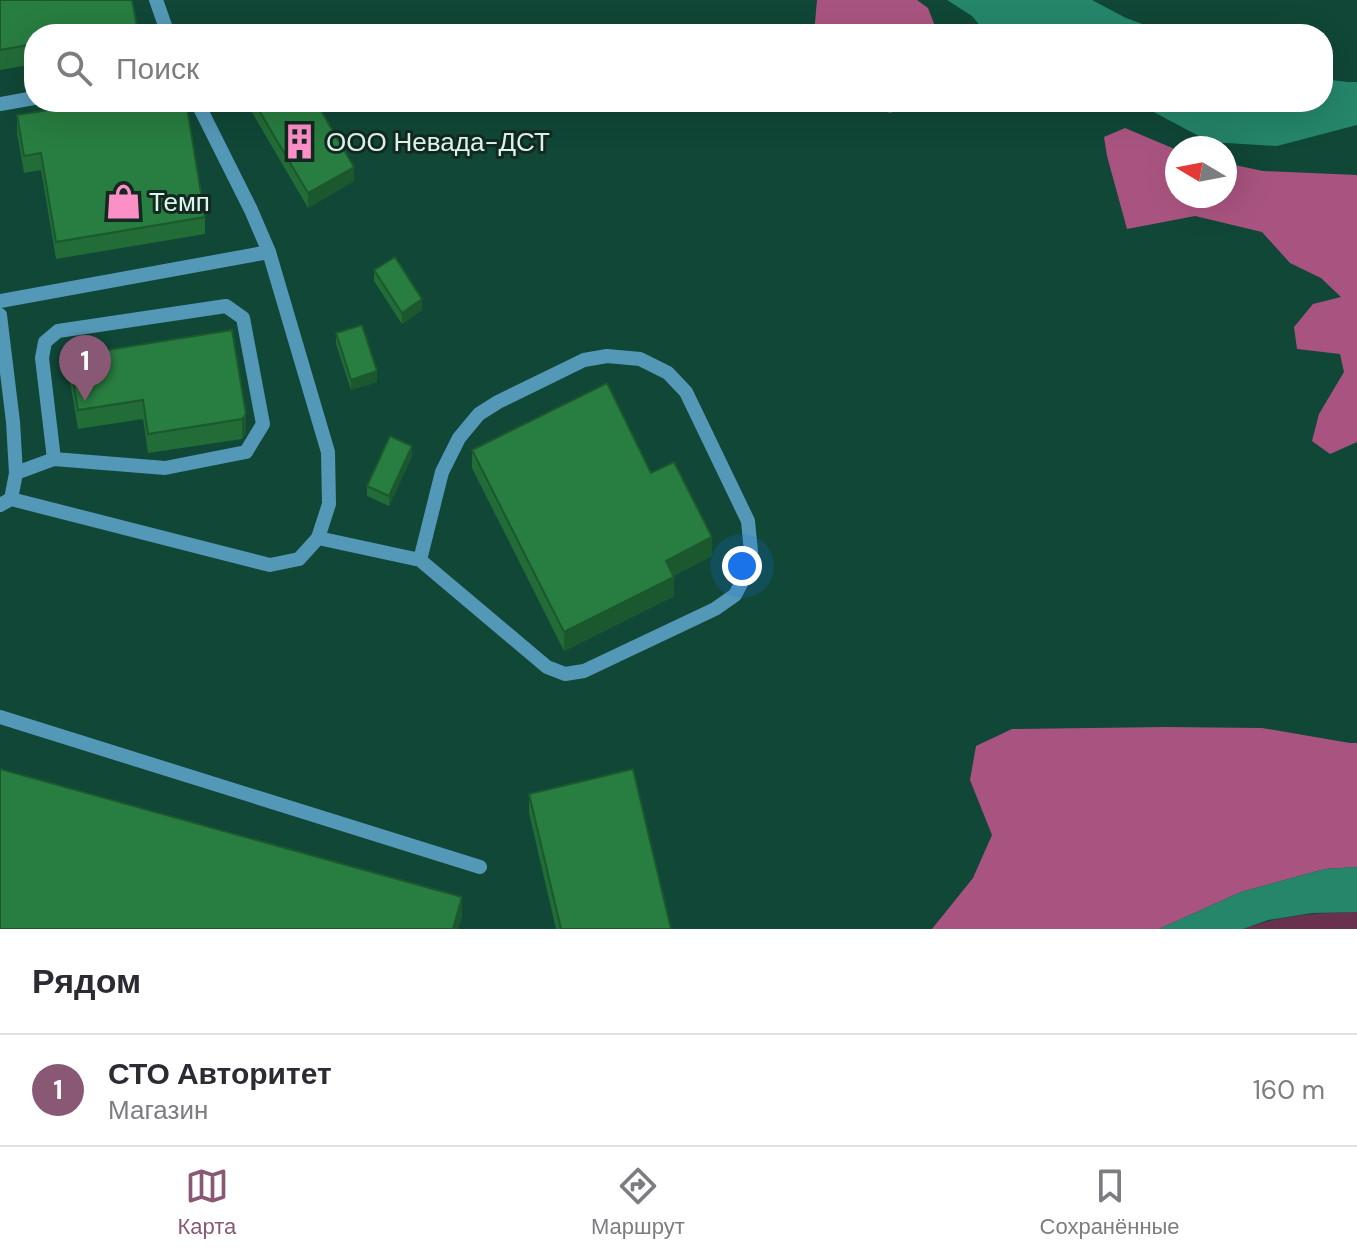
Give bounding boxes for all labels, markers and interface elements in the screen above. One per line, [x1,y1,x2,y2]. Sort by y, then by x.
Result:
search box [24,24,1333,112]
icon: search [52,46,96,90]
text: Поиск [116,49,199,88]
building icon: ООО Невада-ДСТ [281,123,319,161]
place label: ООО Невада-ДСТ [326,125,550,159]
north arrow [1165,136,1237,208]
shop icon: Темп [104,183,142,221]
place label: Темп [149,185,210,219]
pin: 1 [59,335,111,401]
your location [722,546,762,586]
text: Рядом [32,959,141,1004]
text: СТО Авторитет [108,1054,332,1093]
text: 1 [53,1073,63,1107]
text: 160 m [1253,1073,1325,1107]
text: Магазин [108,1093,208,1127]
tab: Карта [177,1164,236,1241]
tab: Маршрут [591,1164,685,1241]
tab: Сохранённые [1040,1164,1180,1241]

